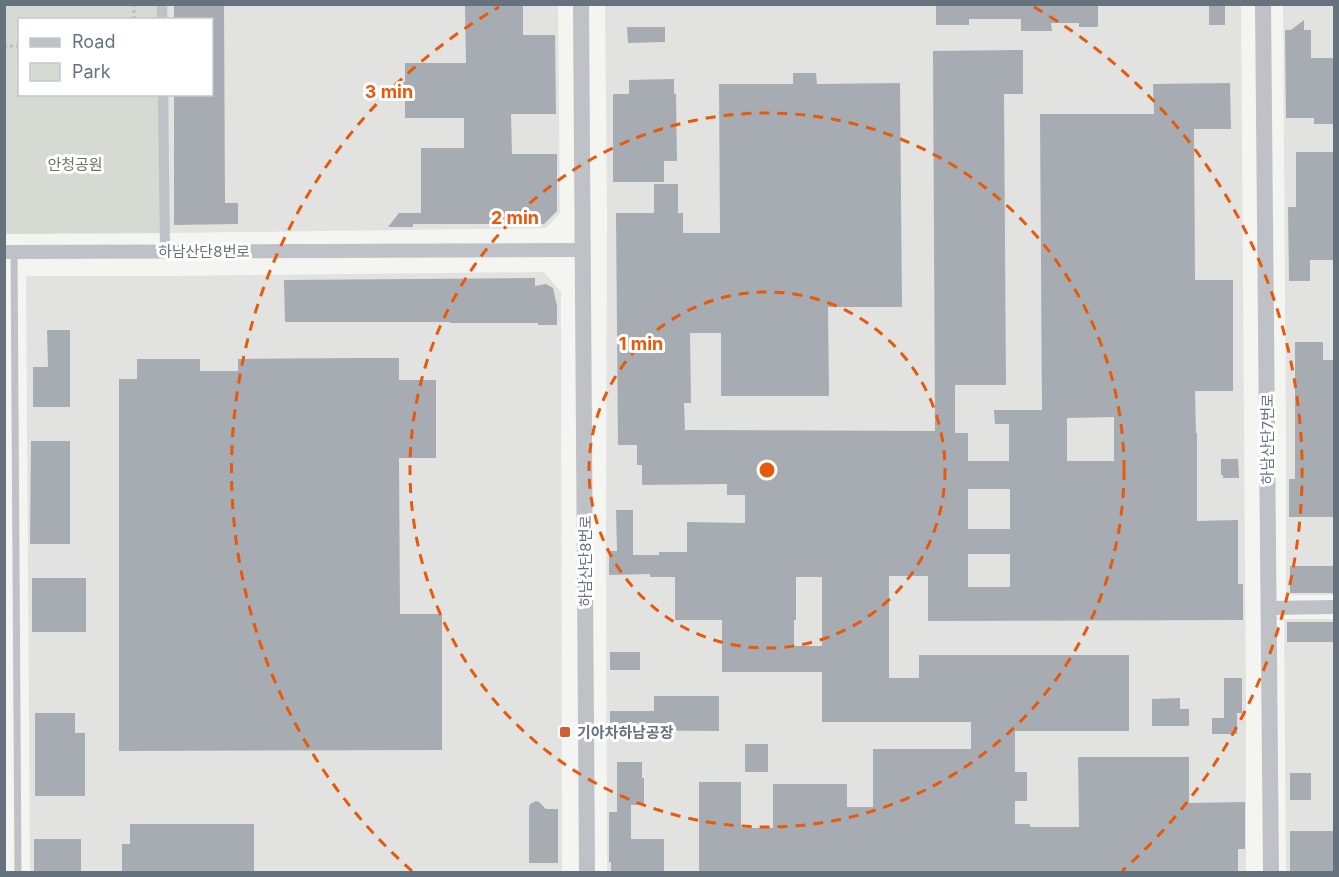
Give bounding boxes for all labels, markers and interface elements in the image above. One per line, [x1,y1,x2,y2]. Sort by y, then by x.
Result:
legend [18,18,213,96]
text: Road [72,31,115,52]
text: Park [72,61,111,82]
text: 3 min [365,81,413,102]
park label: 안청공원 [47,155,103,174]
text: 2 min [491,207,539,228]
street label: 하남산단8번로 [158,242,250,261]
text: 1 min [619,333,663,354]
street label: 하남산단7번로 [1258,393,1277,485]
centre of rings [757,460,777,480]
street label: 하남산단8번로 [576,515,595,607]
place label: 기아차하남공장 [577,723,674,742]
marker: 기아차하남공장 [558,725,572,739]

